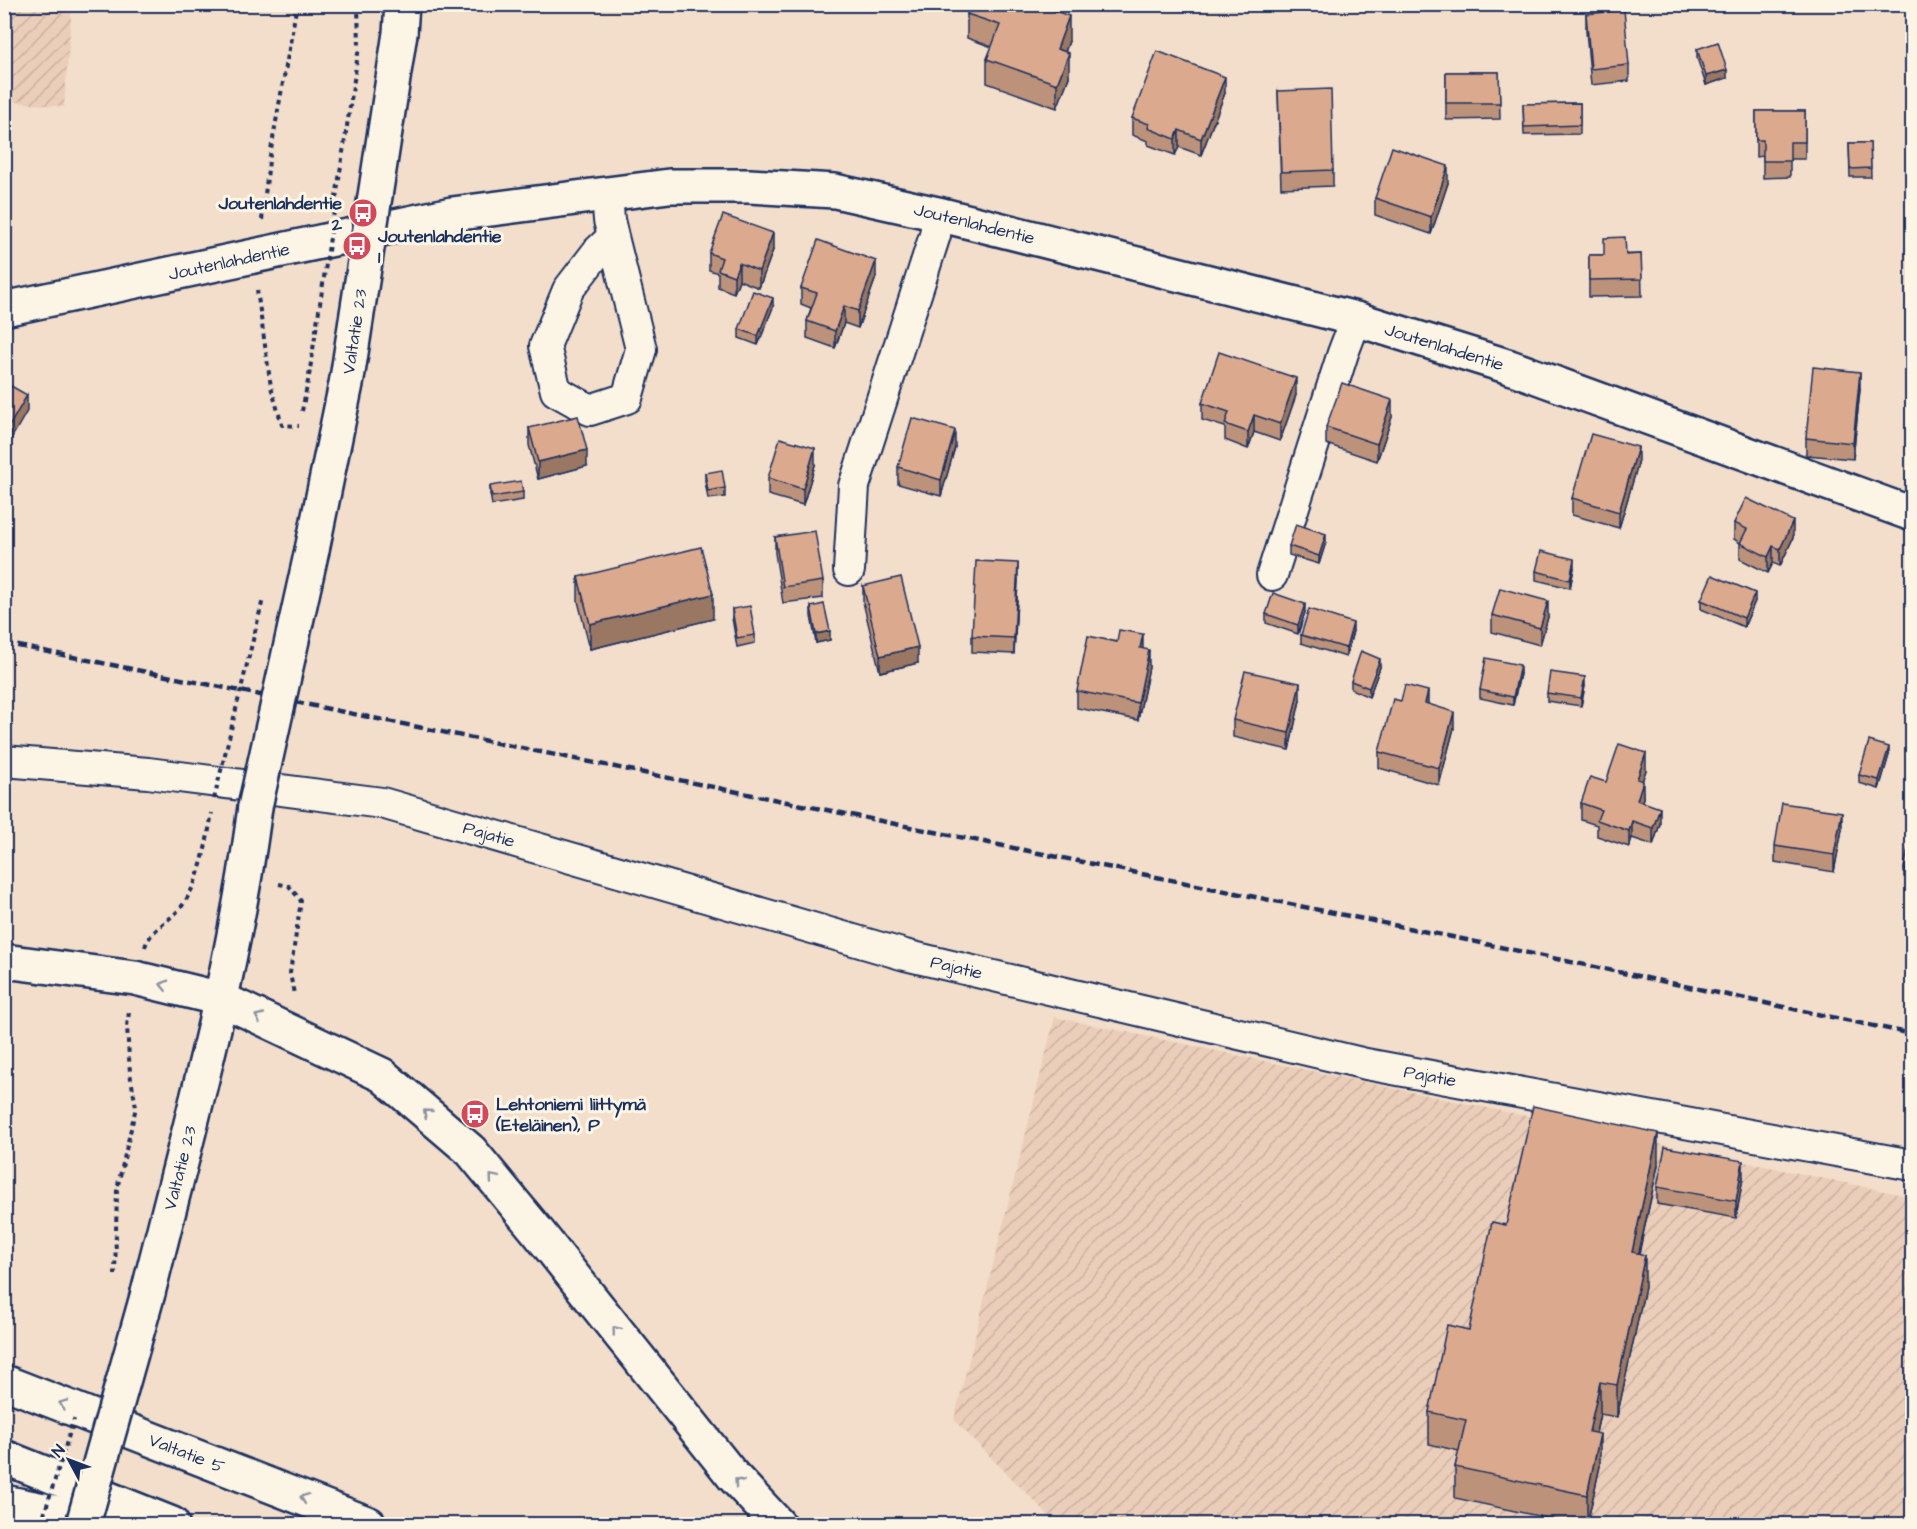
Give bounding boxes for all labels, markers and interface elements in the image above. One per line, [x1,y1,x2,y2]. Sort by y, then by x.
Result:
place label: Joutenlahdentie 2 [218,191,343,237]
bus stop icon: Joutenlahdentie 2 [347,197,379,229]
street label: Joutenlahdentie [912,197,1037,251]
place label: Joutenlahdentie 1 [377,224,502,270]
bus stop icon: Joutenlahdentie 1 [341,230,373,262]
street label: Joutenlahdentie [166,237,292,287]
street label: Valtatie 23 [336,287,374,376]
street label: Joutenlahdentie [1382,317,1507,377]
street label: Pajatie [460,815,518,854]
street label: Pajatie [928,949,985,986]
one-way arrow [159,979,169,992]
one-way arrow [255,1012,266,1024]
street label: Pajatie [1402,1059,1459,1093]
place label: Lehtoniemi liittymä (Eteläinen), P [495,1092,647,1138]
bus stop icon: Lehtoniemi liittymä (Eteläinen), P [459,1098,491,1130]
one-way arrow [423,1110,434,1121]
street label: Valtatie 23 [157,1123,203,1213]
one-way arrow [490,1174,501,1185]
one-way arrow [613,1325,624,1336]
one-way arrow [58,1399,69,1412]
street label: Valtatie 5 [145,1427,228,1480]
north arrow [39,1430,99,1490]
text: N [47,1440,70,1462]
one-way arrow [734,1478,745,1488]
one-way arrow [299,1493,310,1505]

